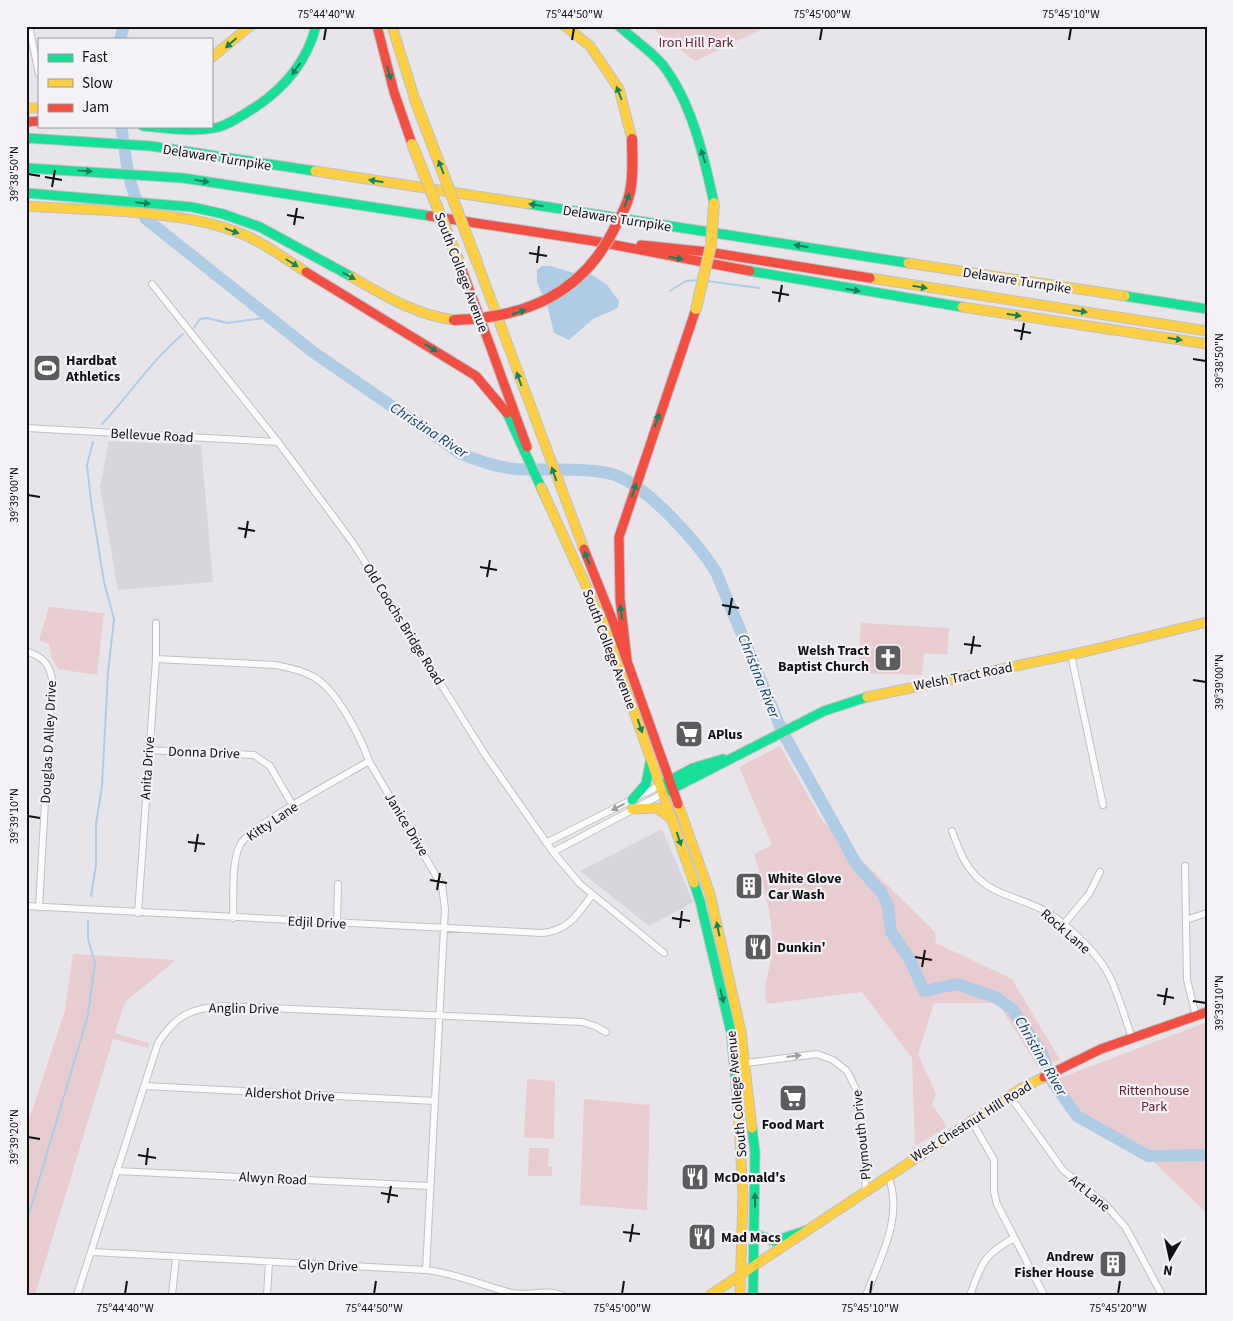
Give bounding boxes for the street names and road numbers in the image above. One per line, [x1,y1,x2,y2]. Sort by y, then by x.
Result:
street label: Delaware Turnpike [161,140,273,176]
street label: Delaware Turnpike [561,201,673,237]
street label: South College Avenue [429,209,493,335]
street label: Delaware Turnpike [961,263,1073,299]
street label: Bellevue Road [110,424,194,448]
street label: Old Coochs Bridge Road [358,560,449,689]
street label: South College Avenue [577,586,641,712]
street label: Welsh Tract Road [912,658,1014,696]
street label: Douglas D Alley Drive [36,680,62,804]
street label: Anita Drive [136,736,160,800]
street label: Donna Drive [168,742,240,764]
street label: Janice Drive [379,789,433,860]
street label: Kitty Lane [243,797,302,846]
street label: Rock Lane [1036,905,1095,959]
street label: Edjil Drive [287,911,347,935]
street label: Anglin Drive [209,998,279,1020]
street label: South College Avenue [721,1030,752,1158]
street label: West Chestnut Hill Road [907,1076,1036,1167]
street label: Aldershot Drive [245,1083,335,1107]
street label: Plymouth Drive [847,1089,877,1181]
street label: Alwyn Road [238,1167,308,1191]
street label: Art Lane [1064,1171,1114,1217]
street label: Glyn Drive [298,1255,358,1277]

